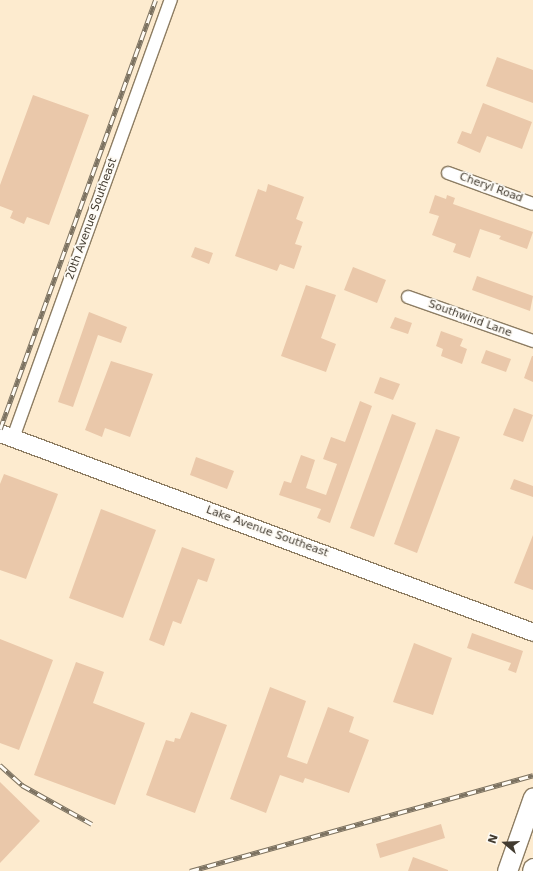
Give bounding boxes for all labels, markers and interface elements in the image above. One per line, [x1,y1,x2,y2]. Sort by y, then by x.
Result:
street label: 20th Avenue Southeast [64,156,120,282]
street label: Cheryl Road [457,170,525,206]
street label: Southwind Lane [426,298,514,340]
street label: Lake Avenue Southeast [204,504,330,560]
north arrow [485,823,525,863]
text: N [486,832,501,845]

